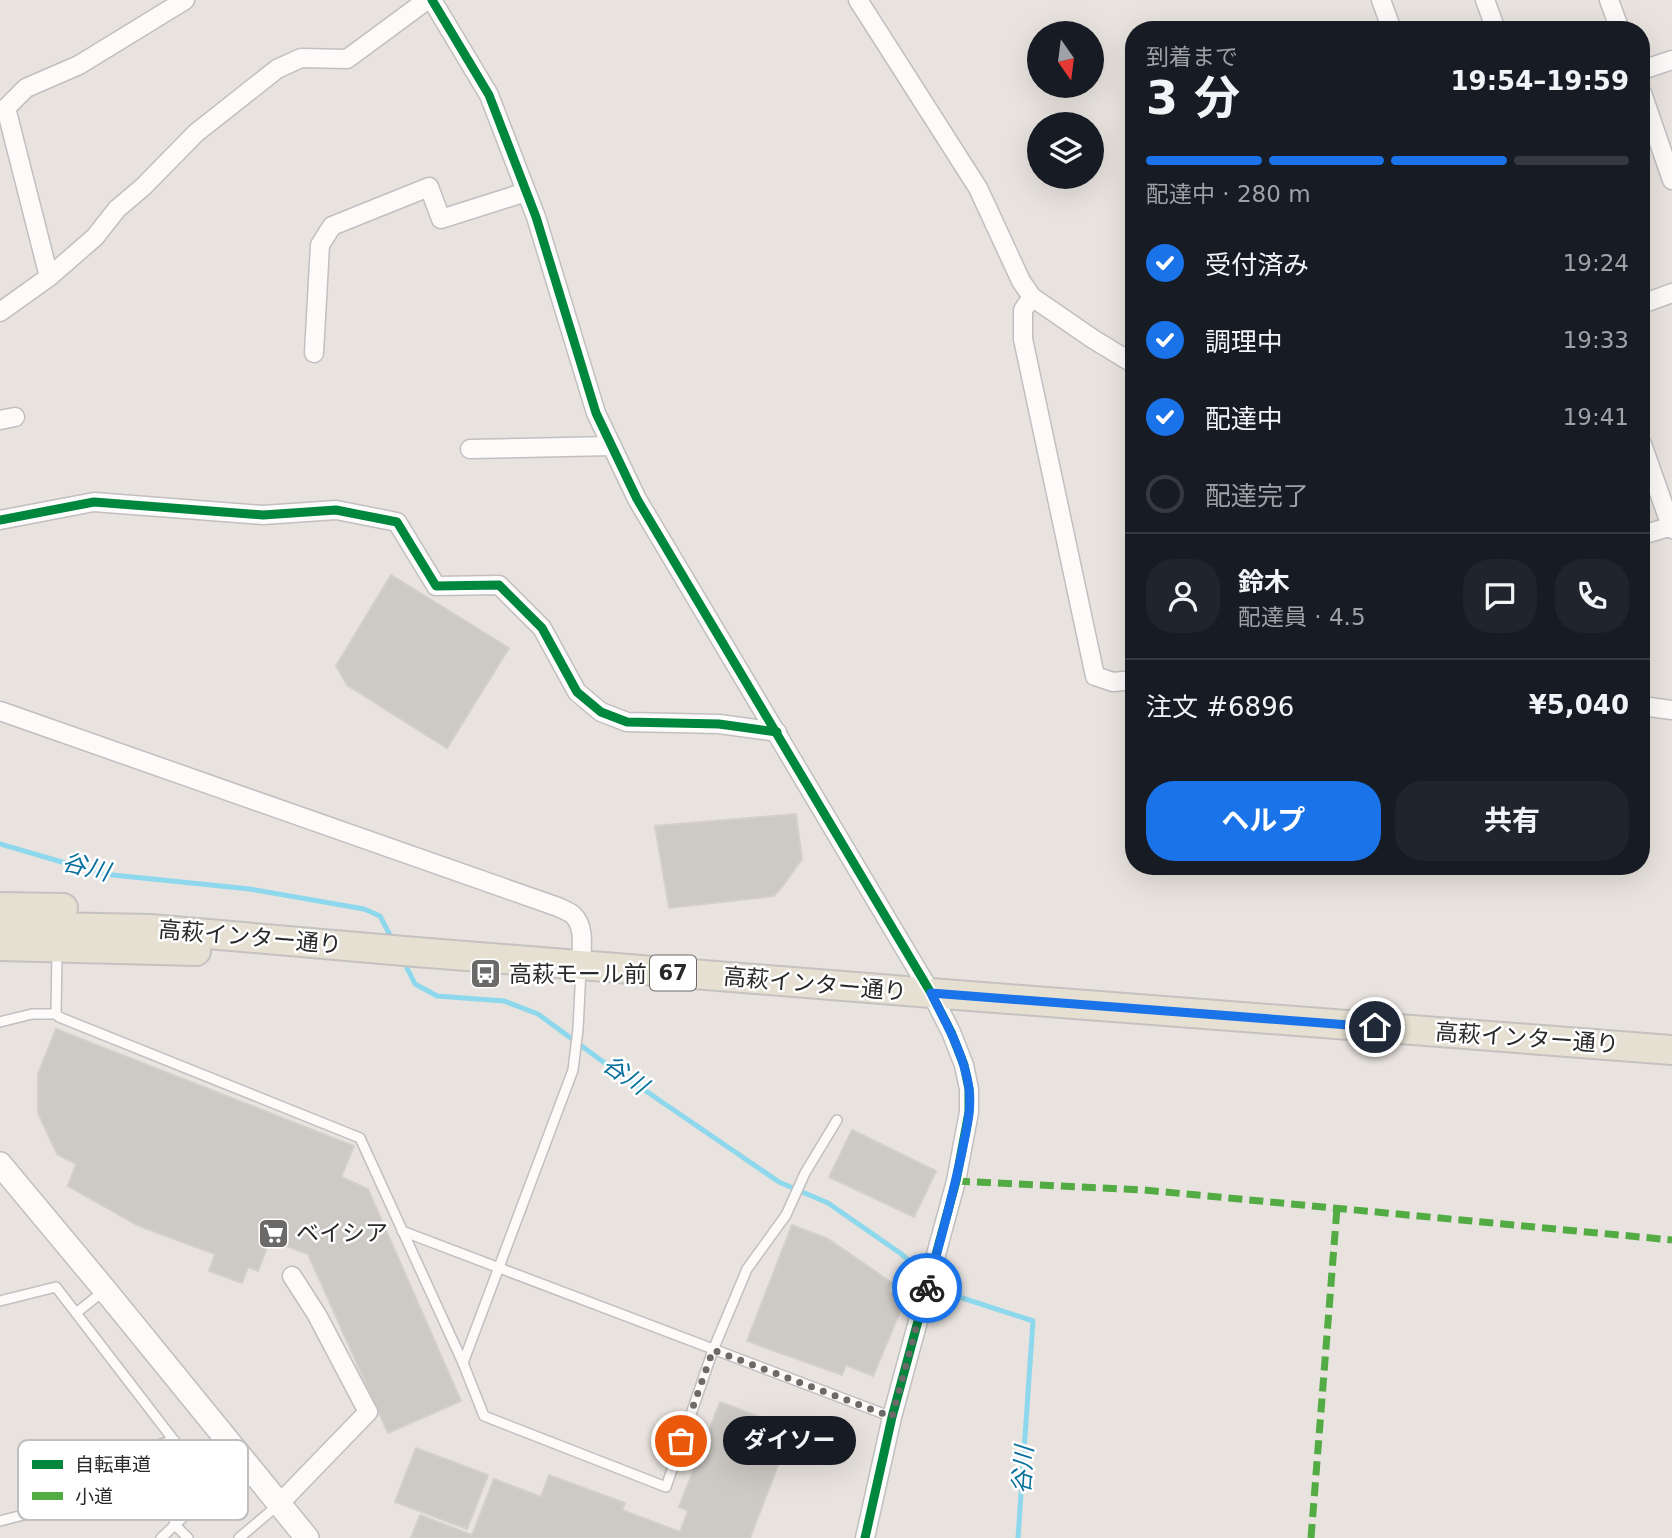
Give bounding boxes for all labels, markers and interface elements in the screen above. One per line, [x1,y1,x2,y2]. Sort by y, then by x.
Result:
north arrow [1027,21,1104,98]
map controls [1027,21,1104,189]
text: 到着まで [1146,44,1238,70]
text: 19:54–19:59 [1450,66,1629,96]
text: 3 分 [1146,71,1240,125]
button: layers [1027,112,1104,189]
text: 配達中 · 280 m [1146,181,1311,207]
icon: check [1146,244,1184,282]
text: 受付済み [1205,250,1309,280]
text: 19:24 [1563,250,1629,276]
icon: check [1146,321,1184,359]
text: 調理中 [1205,327,1283,357]
text: 19:33 [1563,327,1629,353]
icon: check [1146,398,1184,436]
text: 配達中 [1205,404,1283,434]
text: 19:41 [1563,404,1629,430]
text: 配達完了 [1205,481,1309,511]
button: person [1146,559,1220,633]
button: chat [1463,559,1537,633]
button: phone [1555,559,1629,633]
text: 鈴木 [1238,567,1290,597]
text: 配達員 · 4.5 [1238,604,1366,630]
text: ¥5,040 [1529,690,1629,720]
text: 注文 #6896 [1146,692,1294,722]
button: ヘルプ [1146,781,1381,861]
button: 共有 [1395,781,1629,861]
water label: 谷川 [59,848,116,887]
street label: 高萩インター通り [157,916,343,958]
road number: 67 [650,956,696,990]
bus stop icon: 高萩モール前 [469,957,503,991]
place label: 高萩モール前 [509,961,647,987]
street label: 高萩インター通り [722,963,908,1005]
pin [1345,997,1405,1057]
icon: home [1356,1008,1394,1046]
street label: 高萩インター通り [1434,1019,1620,1057]
water label: 谷川 [597,1050,655,1102]
supermarket icon: ベイシア [256,1216,290,1250]
place label: ベイシア [296,1220,388,1246]
courier [892,1253,962,1323]
icon: bike [908,1269,946,1307]
pin [651,1411,711,1471]
callout: ダイソー [723,1416,856,1466]
icon: bag [662,1422,700,1460]
text: ダイソー [744,1427,836,1453]
legend [18,1440,248,1520]
water label: 谷川 [1007,1442,1039,1495]
text: 自転車道 [75,1453,151,1475]
text: 小道 [75,1485,113,1507]

